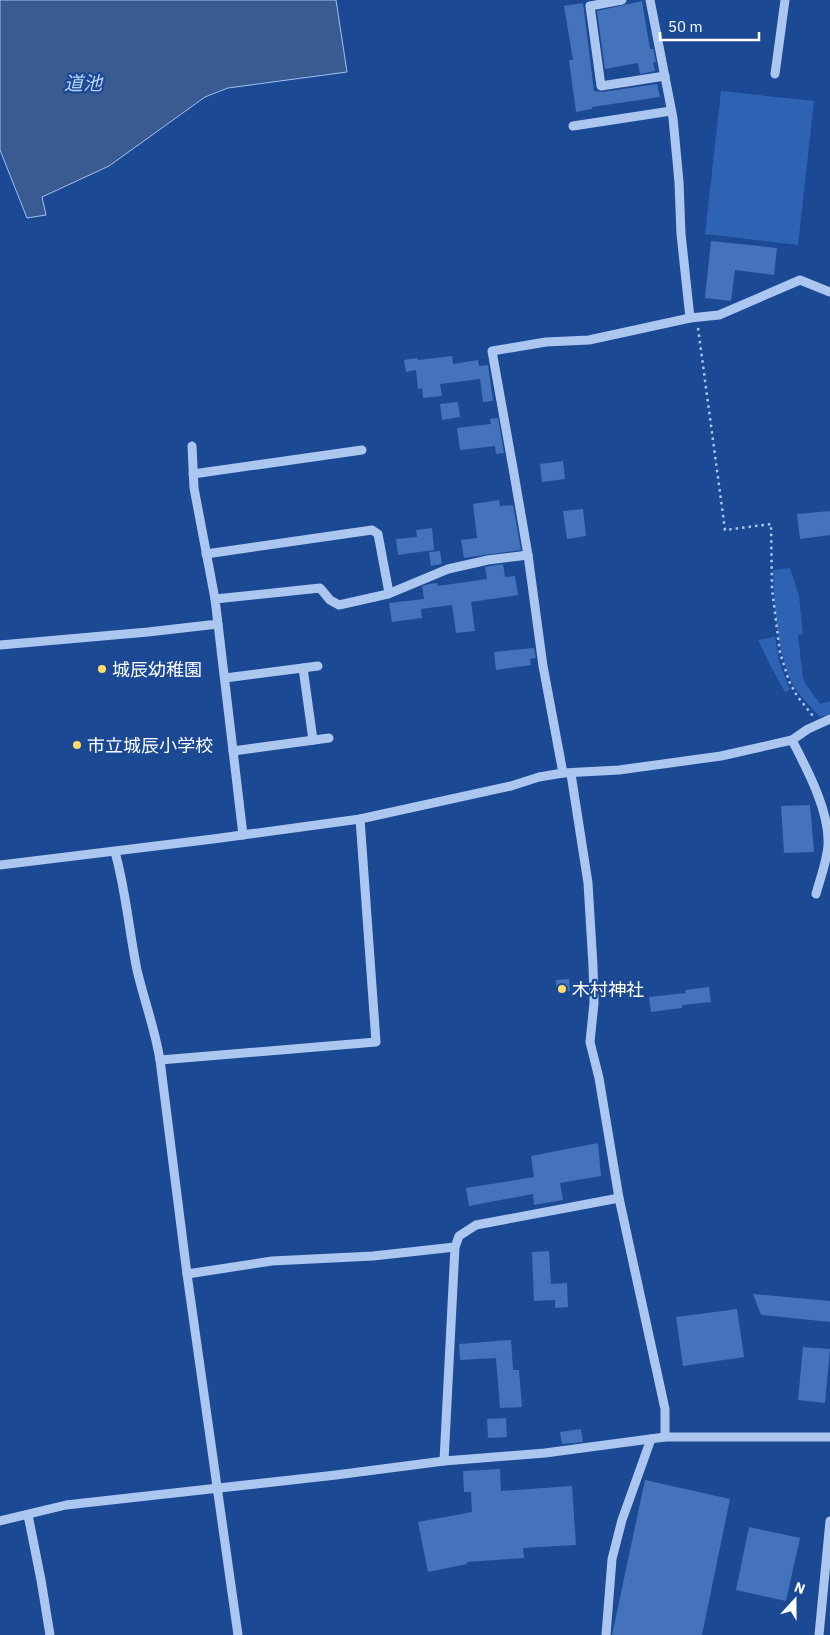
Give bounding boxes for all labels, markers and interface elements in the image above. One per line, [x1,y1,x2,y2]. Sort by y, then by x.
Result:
scale bar [660,10,759,42]
text: 50 m [668,17,703,36]
water label: 道池 [64,71,104,95]
place label: 城辰幼稚園 [112,658,202,681]
marker: 城辰幼稚園 [96,663,108,675]
place label: 市立城辰小学校 [87,734,213,757]
marker: 市立城辰小学校 [71,739,83,751]
place label: 木村神社 [572,978,644,1001]
marker: 木村神社 [556,983,568,995]
north arrow [770,1575,820,1625]
text: N [792,1578,808,1598]

